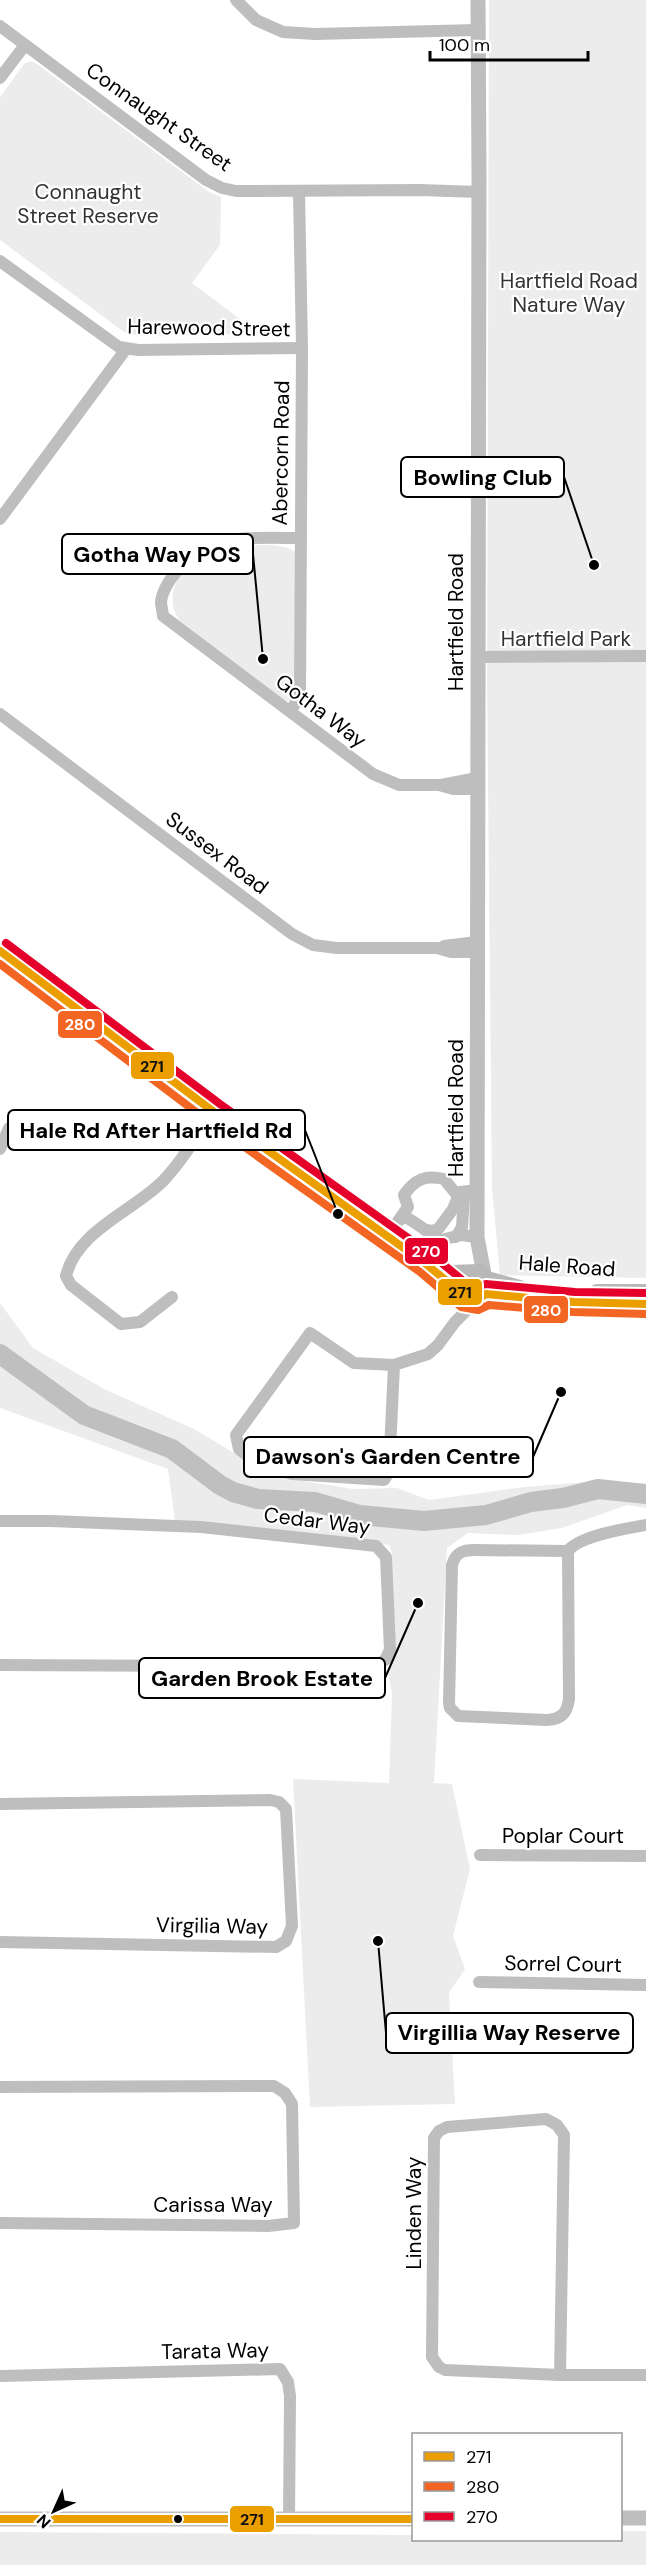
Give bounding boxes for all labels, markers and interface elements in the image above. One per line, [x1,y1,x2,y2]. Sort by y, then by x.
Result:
scale bar [430,24,588,62]
text: 100 m [439,33,490,57]
street label: Connaught Street [80,56,238,178]
park label: Connaught Street Reserve [17,178,159,230]
park label: Hartfield Road Nature Way [500,267,638,319]
street label: Harewood Street [127,313,291,343]
street label: Abercorn Road [266,380,296,526]
callout: Bowling Club [401,457,564,497]
text: Bowling Club [414,463,552,492]
callout: Gotha Way POS [62,534,253,574]
text: Gotha Way POS [73,540,241,569]
street label: Hartfield Road [442,553,470,691]
park label: Hartfield Park [501,625,632,653]
street label: Gotha Way [270,668,373,755]
street label: Sussex Road [160,805,274,901]
line badge: 280 [57,1010,103,1039]
text: 280 [65,1014,95,1035]
street label: Hartfield Road [442,1039,470,1177]
line badge: 271 [130,1051,175,1080]
text: 271 [140,1056,164,1077]
callout: Hale Rd After Hartfield Rd [8,1110,305,1150]
text: Hale Rd After Hartfield Rd [20,1116,292,1145]
line badge: 270 [404,1237,449,1265]
text: 270 [412,1241,440,1262]
street label: Hale Road [518,1249,616,1283]
line badge: 271 [437,1278,483,1306]
text: 271 [448,1282,472,1303]
line badge: 280 [523,1295,569,1324]
text: 280 [531,1300,561,1321]
callout: Dawson's Garden Centre [244,1437,533,1477]
text: Dawson's Garden Centre [255,1442,521,1471]
street label: Cedar Way [262,1501,372,1541]
callout: Garden Brook Estate [139,1658,385,1698]
text: Garden Brook Estate [151,1664,373,1693]
street label: Poplar Court [502,1822,624,1850]
street label: Virgilia Way [156,1911,269,1941]
street label: Sorrel Court [504,1949,622,1979]
callout: Virgillia Way Reserve [386,2013,633,2053]
text: Virgillia Way Reserve [398,2018,620,2047]
street label: Linden Way [400,2156,428,2269]
street label: Carissa Way [153,2191,273,2219]
street label: Tarata Way [161,2336,269,2366]
legend [412,2433,622,2541]
text: 271 [466,2445,491,2469]
text: 280 [466,2475,499,2499]
north arrow [24,2481,84,2541]
line badge: 271 [229,2505,275,2533]
text: 270 [466,2505,498,2529]
text: 271 [240,2509,264,2530]
text: N [32,2510,55,2533]
unlabelled marker [172,2513,184,2525]

